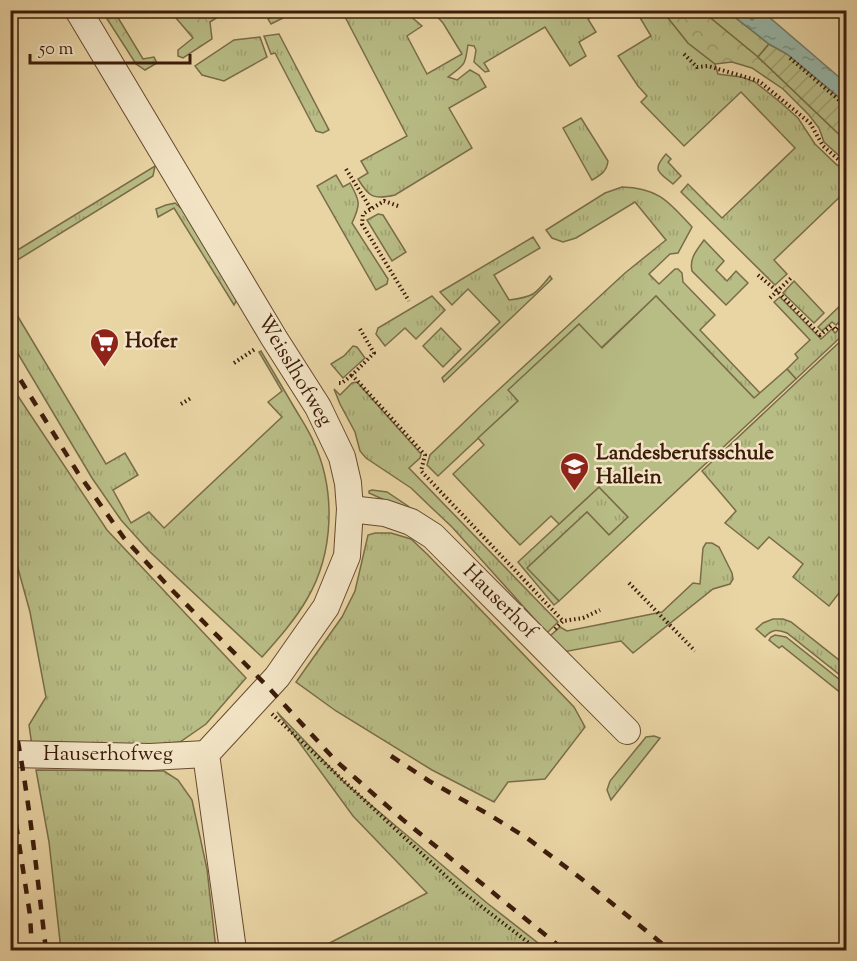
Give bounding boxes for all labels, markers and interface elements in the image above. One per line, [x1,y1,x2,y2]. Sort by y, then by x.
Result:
scale bar [30,27,190,65]
text: 50 m [38,37,74,63]
street label: Weisslhofweg [249,310,339,432]
supermarket icon: Hofer [88,326,120,368]
place label: Hofer [125,327,178,357]
place label: Landesberufsschule Hallein [596,439,774,493]
school or university icon: Landesberufsschule Hallein [559,450,591,492]
street label: Hauserhof [455,558,544,647]
street label: Hauserhofweg [43,740,173,770]

